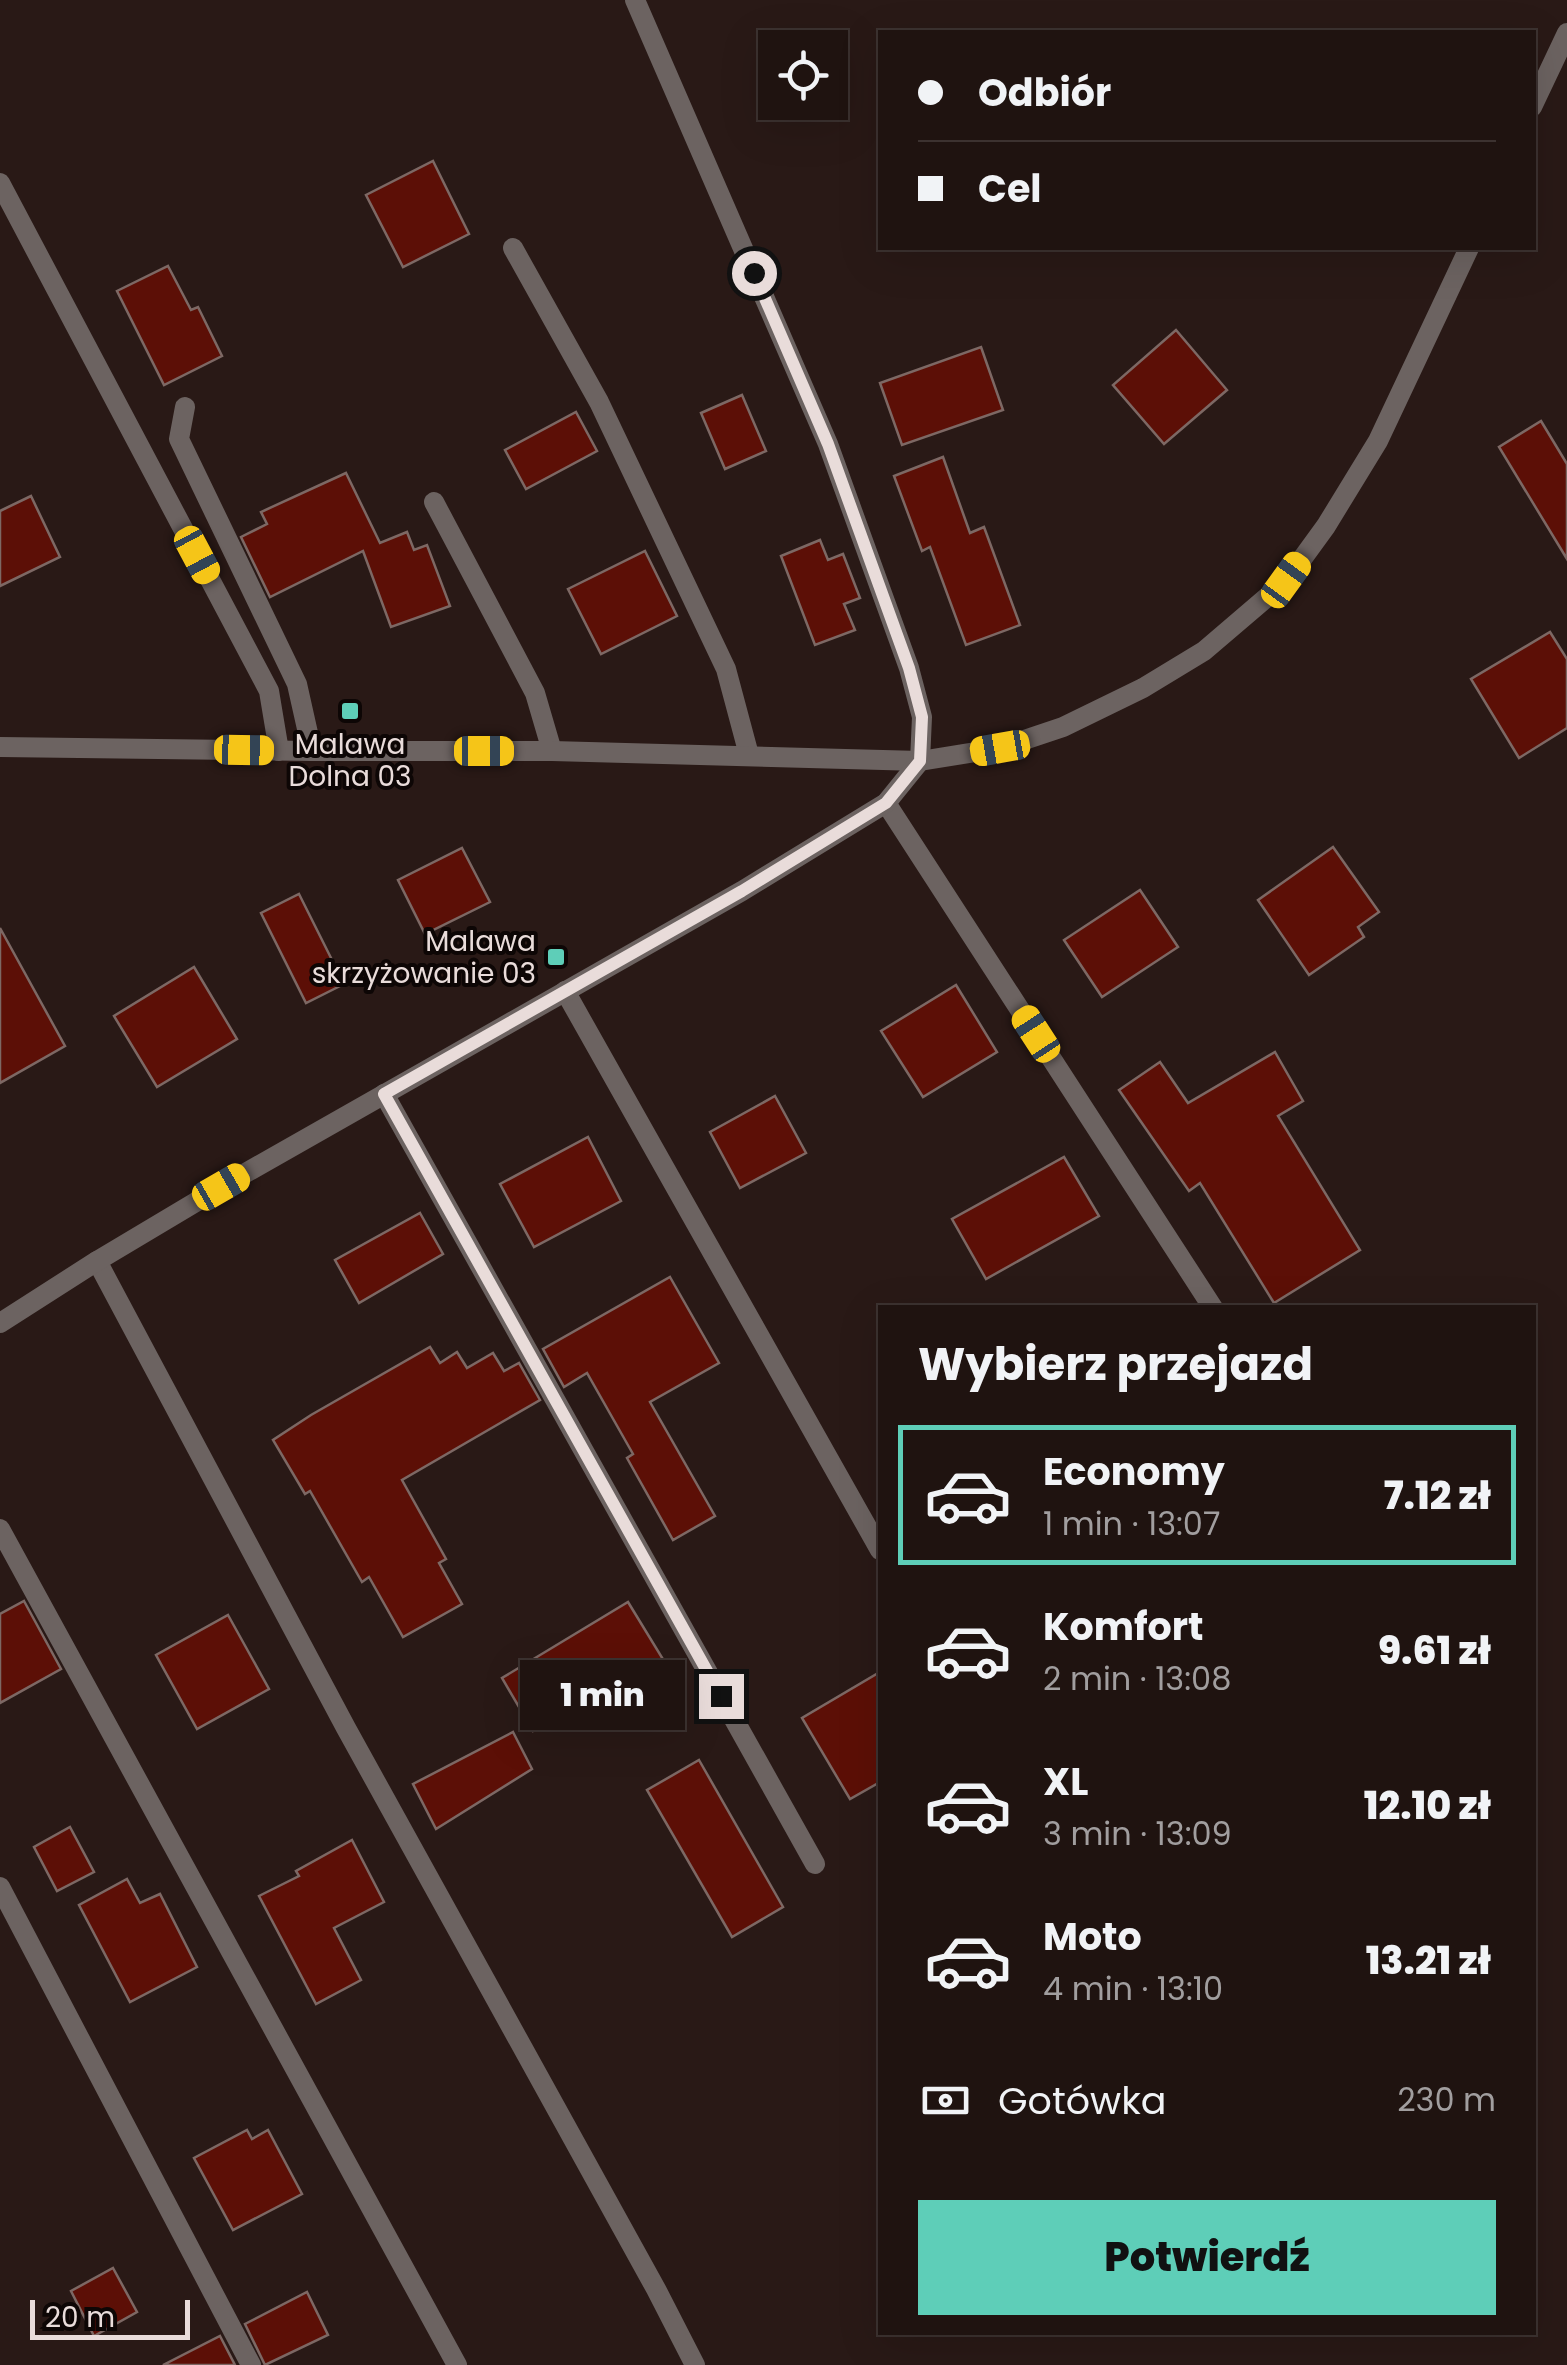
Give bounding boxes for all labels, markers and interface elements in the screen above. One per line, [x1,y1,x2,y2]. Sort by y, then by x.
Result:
map controls [758,30,848,120]
button: locate [758,30,848,120]
text: Odbiór [978,66,1111,119]
text: Cel [978,162,1042,215]
route start [732,251,777,296]
car [170,521,224,589]
car [1256,547,1316,613]
marker: Malawa Dolna 03 [339,700,361,722]
place label: Malawa Dolna 03 [288,725,412,796]
car [968,728,1032,768]
car [214,734,274,766]
car [454,736,514,766]
place label: Malawa skrzyżowanie 03 [312,922,536,993]
marker: Malawa skrzyżowanie 03 [545,946,567,968]
car [1007,1001,1065,1067]
car [188,1159,254,1215]
text: Wybierz przejazd [918,1333,1313,1396]
text: Economy [1043,1445,1225,1498]
icon: car [923,1450,1013,1540]
text: 7.12 zł [1384,1469,1491,1522]
text: 1 min · 13:07 [1043,1501,1220,1546]
text: Komfort [1043,1600,1204,1653]
icon: car [923,1605,1013,1695]
text: 9.61 zł [1378,1624,1491,1677]
text: 2 min · 13:08 [1043,1656,1231,1701]
callout: 1 min [521,1661,686,1731]
text: 1 min [560,1672,645,1717]
route end [699,1674,744,1719]
text: XL [1043,1755,1088,1808]
icon: car [923,1760,1013,1850]
text: 12.10 zł [1364,1779,1491,1832]
text: 3 min · 13:09 [1043,1811,1232,1856]
text: Moto [1043,1910,1142,1963]
icon: car [923,1915,1013,2005]
text: 13.21 zł [1366,1934,1491,1987]
text: 4 min · 13:10 [1043,1966,1223,2011]
icon: cash [918,2073,973,2128]
text: Gotówka [998,2074,1166,2127]
text: 230 m [1397,2077,1496,2122]
button: Potwierdź [918,2200,1496,2315]
scale bar [30,2295,190,2340]
text: 20 m [45,2298,115,2337]

